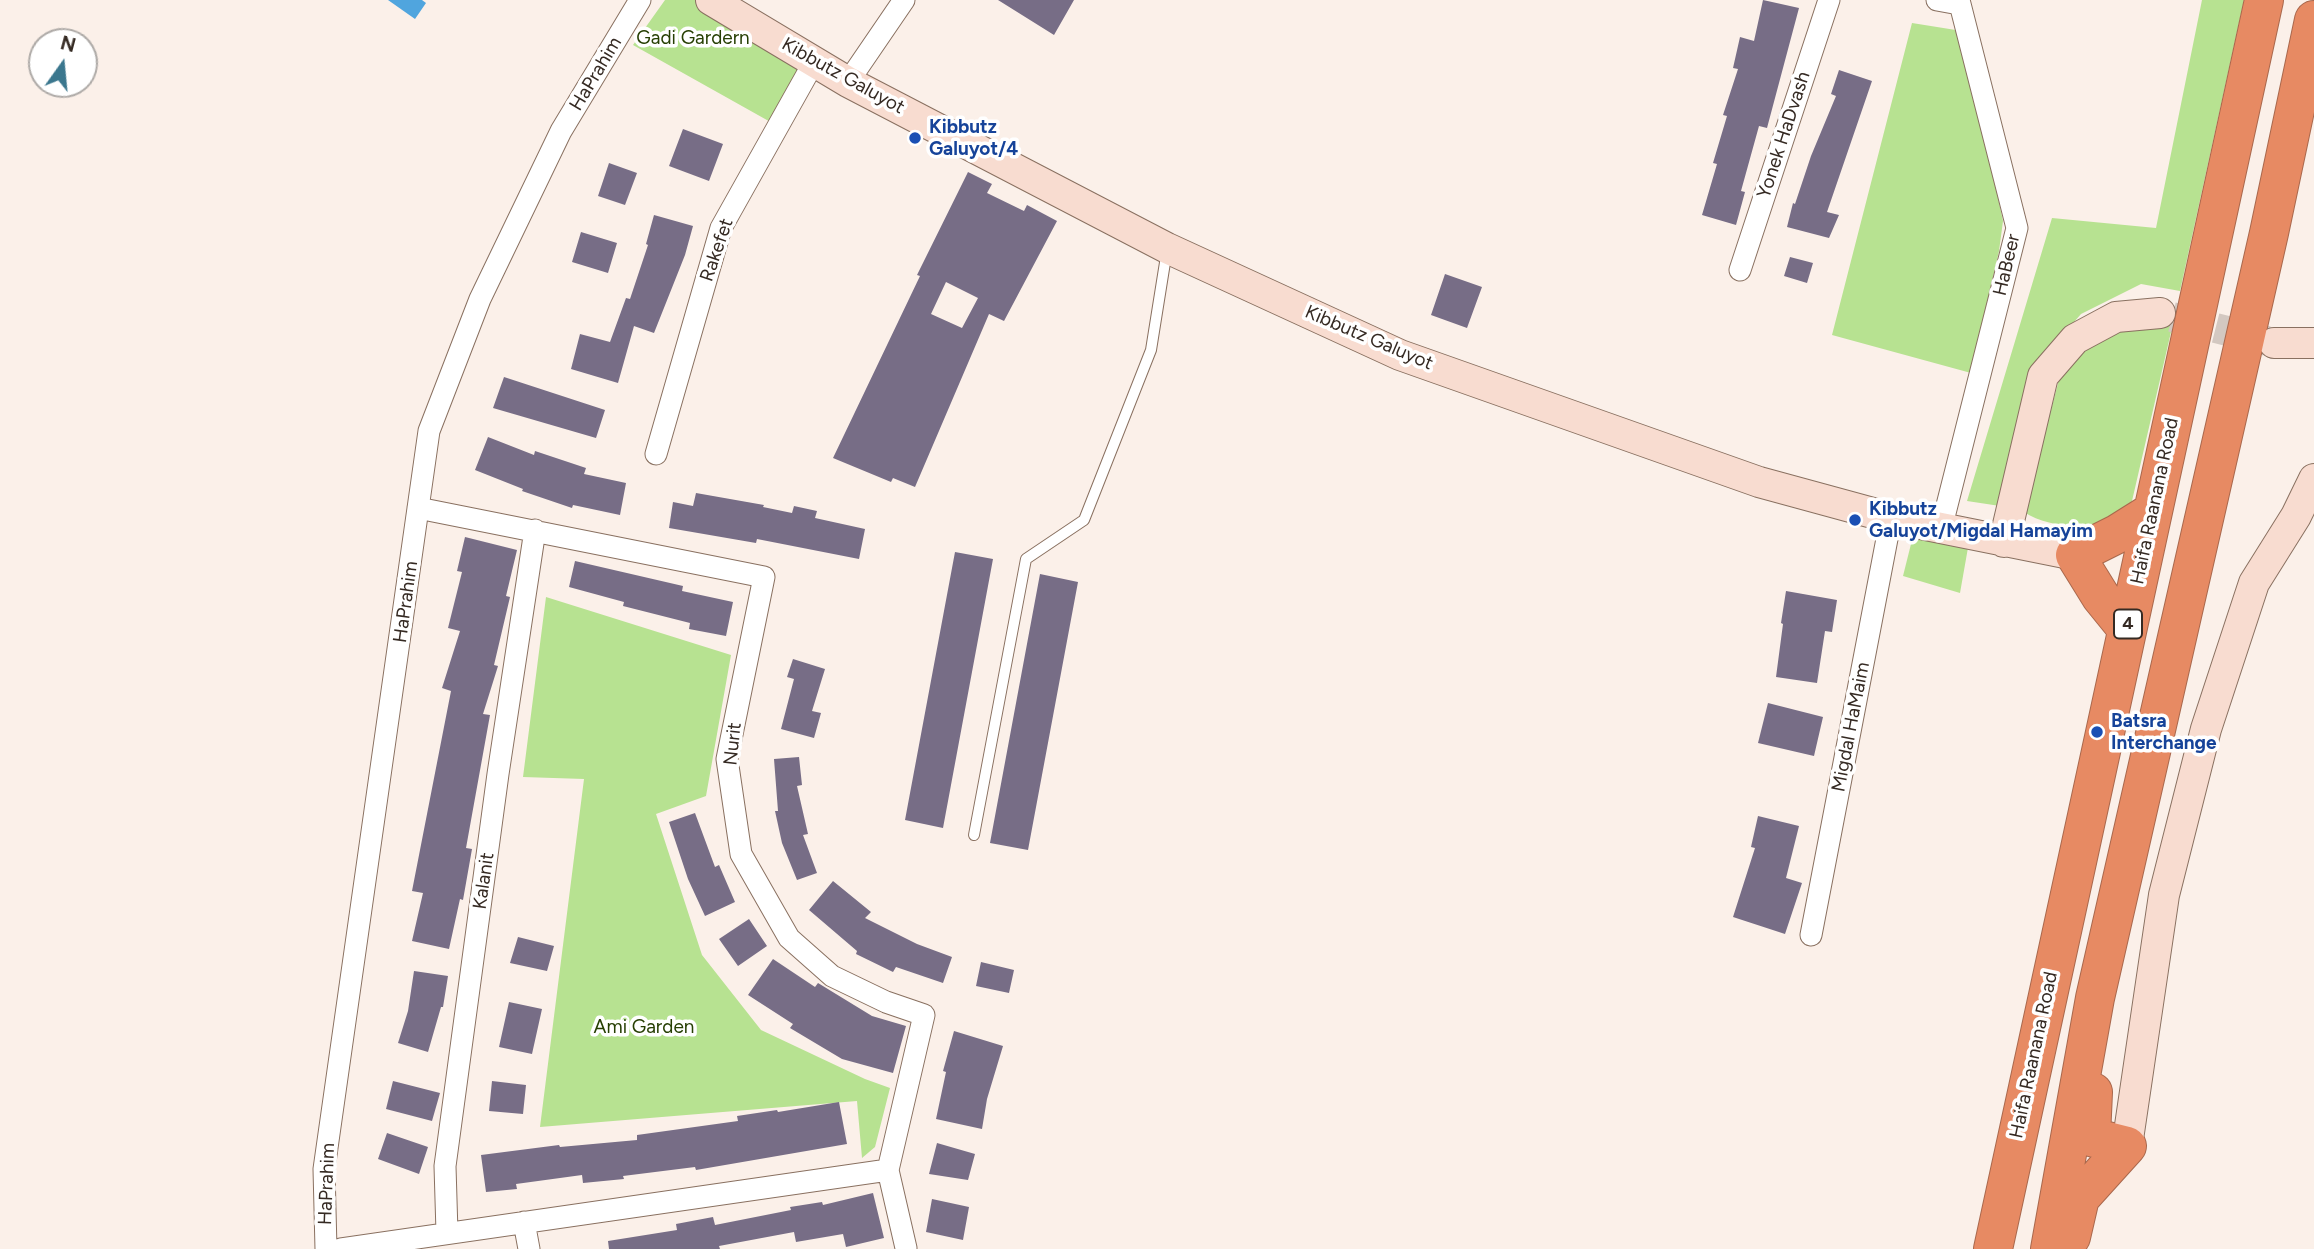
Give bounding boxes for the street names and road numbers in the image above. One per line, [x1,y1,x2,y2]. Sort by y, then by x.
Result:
street label: HaPrahim [565,33,627,115]
street label: Kibbutz Galuyot [778,33,908,119]
street label: Yonek HaDvash [1753,69,1815,201]
street label: Rakefet [696,215,738,285]
street label: HaBeer [1989,232,2025,298]
street label: Kibbutz Galuyot [1302,301,1436,375]
street label: Haifa Raanana Road [2126,415,2184,587]
street label: HaPrahim [389,560,423,644]
road number: 4 [2114,610,2142,638]
street label: Migdal HaMaim [1827,660,1875,794]
street label: Nurit [719,721,747,767]
street label: Kalanit [469,851,499,911]
street label: Haifa Raanana Road [2005,969,2063,1141]
street label: HaPrahim [314,1143,340,1225]

